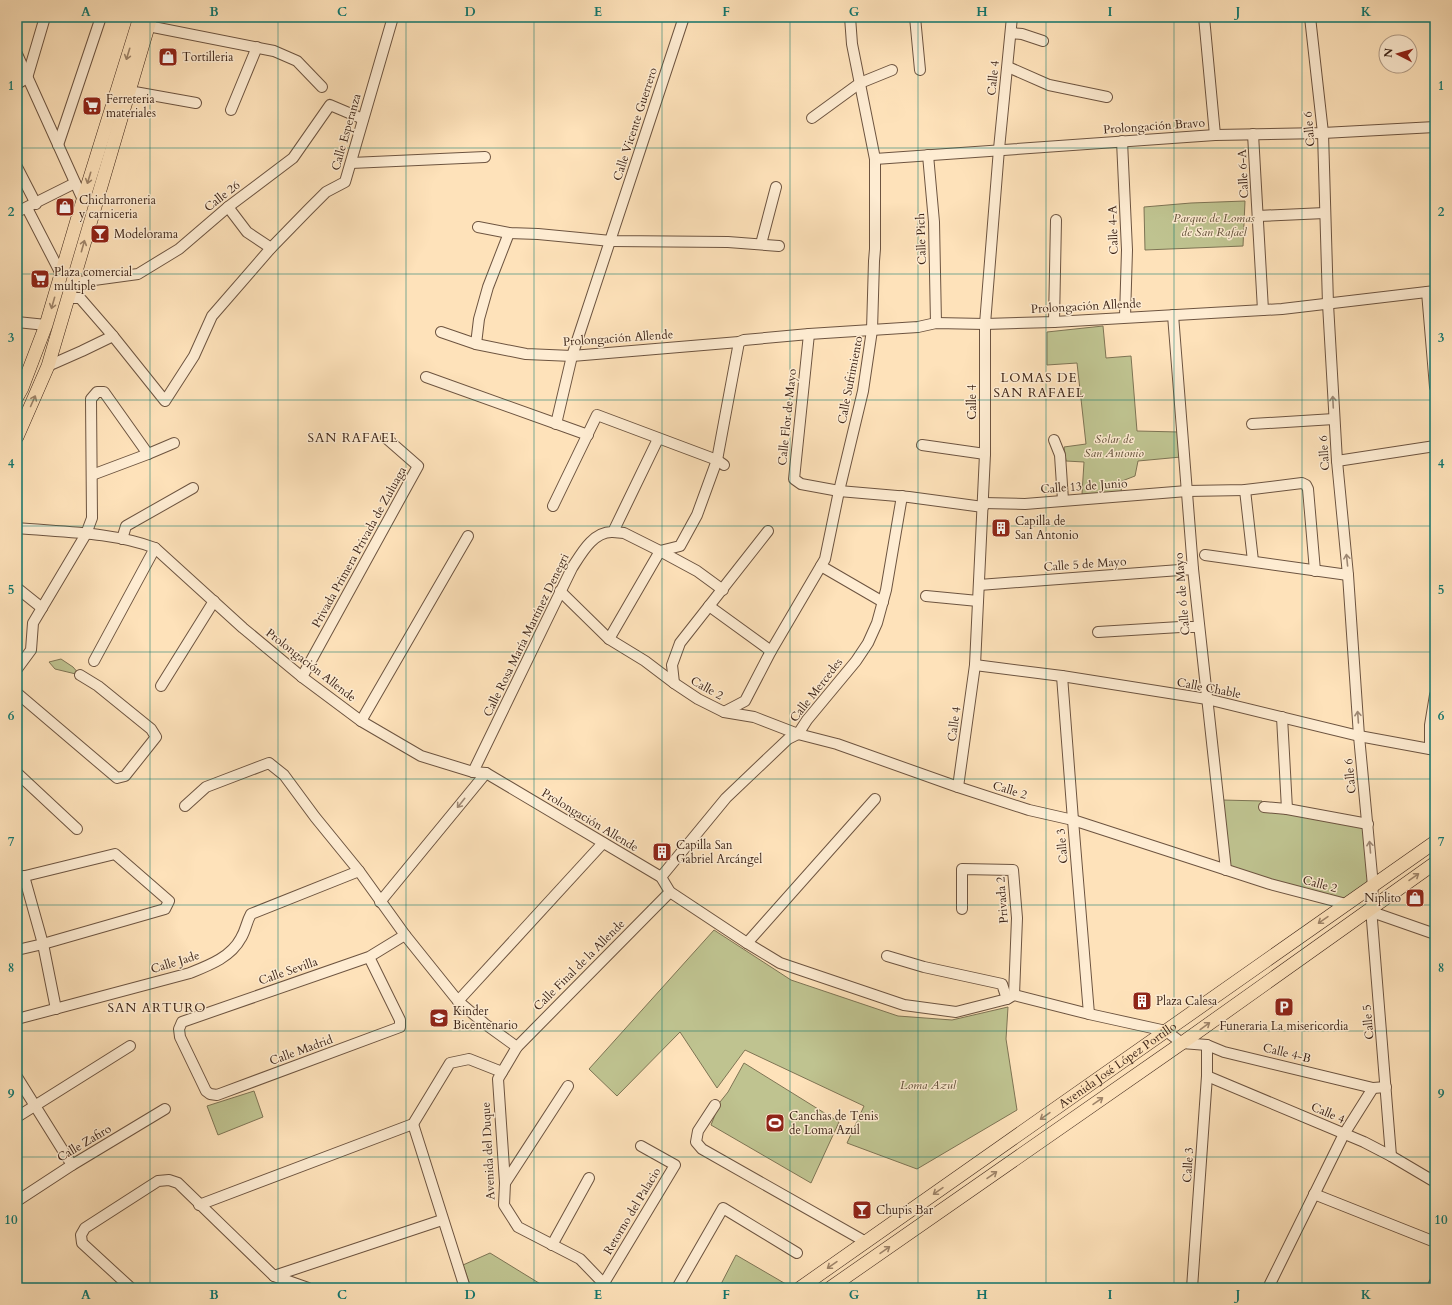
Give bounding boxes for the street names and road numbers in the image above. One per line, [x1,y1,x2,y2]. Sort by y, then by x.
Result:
street label: Calle 4 [983,60,1003,96]
street label: Calle Vicente Guerrero [609,65,661,183]
street label: Calle Esperanza [327,91,365,172]
street label: Calle 6 [1299,111,1319,147]
street label: Prolongación Bravo [1103,114,1206,138]
street label: Calle 6-A [1234,149,1252,199]
street label: Calle 26 [201,177,243,215]
street label: Calle 4-A [1104,205,1122,255]
street label: Calle Pich [912,212,930,265]
street label: Prolongación Allende [1030,295,1142,317]
street label: Prolongación Allende [562,326,674,350]
street label: Calle Sufrimiento [834,334,866,425]
street label: Calle Flor de Mayo [774,367,800,466]
street label: Calle 4 [964,384,980,420]
street label: Calle 6 [1315,435,1333,471]
street label: Privada Primera Privada de Zuluaga [308,463,410,630]
street label: Calle 13 de Junio [1040,475,1128,497]
street label: Calle Rosa María Martínez Denegri [479,550,573,719]
street label: Calle 6 de Mayo [1170,552,1194,636]
street label: Calle 5 de Mayo [1043,553,1127,575]
street label: Prolongación Allende [263,625,359,705]
street label: Calle Mercedes [786,655,846,725]
street label: Calle 2 [688,672,726,704]
street label: Calle Chable [1176,674,1242,702]
street label: Calle 4 [944,705,964,743]
street label: Calle 6 [1340,758,1360,794]
street label: Calle 2 [991,777,1029,803]
street label: Prolongación Allende [539,785,641,855]
street label: Calle 3 [1052,828,1072,864]
street label: Calle 2 [1301,872,1339,896]
street label: Privada 2 [992,876,1012,924]
street label: Calle Final de la Allende [530,916,628,1014]
street label: Calle Jade [149,947,201,977]
street label: Calle Sevilla [256,953,320,989]
street label: Calle 5 [1358,1004,1378,1040]
street label: Avenida José López Portillo [1055,1018,1180,1112]
street label: Calle Madrid [267,1031,335,1069]
street label: Calle 4-B [1261,1039,1313,1067]
street label: Calle 4 [1309,1099,1347,1127]
street label: Avenida del Duque [477,1102,499,1200]
street label: Calle Zafiro [54,1120,114,1165]
street label: Calle 3 [1179,1147,1197,1183]
street label: Retorno del Palacio [600,1164,665,1258]

